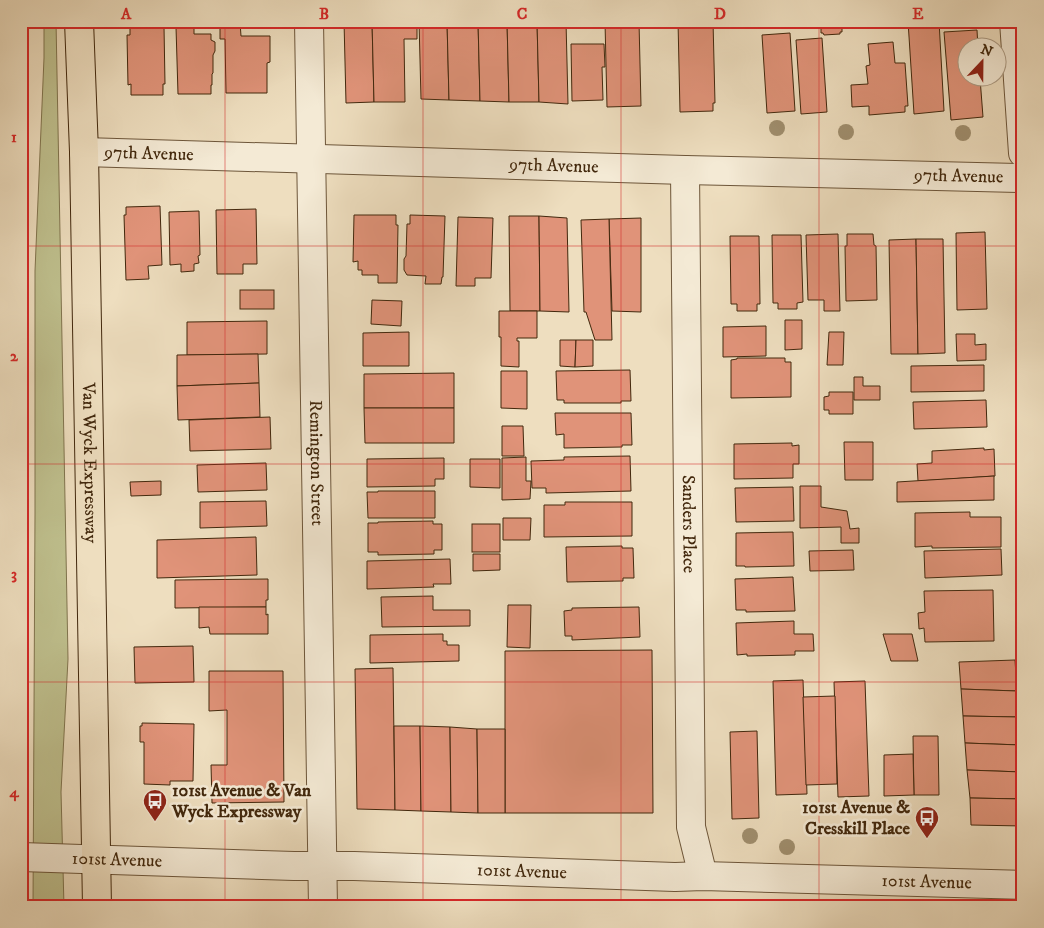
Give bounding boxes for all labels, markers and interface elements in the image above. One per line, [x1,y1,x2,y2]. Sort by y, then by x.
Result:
text: A [120,4,132,24]
text: B [319,4,329,24]
text: C [517,4,527,24]
text: D [714,4,726,24]
text: E [912,4,924,24]
north arrow [956,38,1006,88]
text: N [978,40,996,62]
text: 1 [11,127,17,147]
street label: 97th Avenue [103,142,194,166]
street label: 97th Avenue [508,154,599,178]
street label: 97th Avenue [913,164,1004,189]
text: 2 [10,346,19,366]
street label: Van Wyck Expressway [77,381,102,544]
street label: Remington Street [304,400,328,526]
street label: Sanders Place [677,475,700,573]
text: 3 [11,564,17,584]
place label: 101st Avenue & Van Wyck Expressway [171,780,312,823]
text: 4 [8,782,19,802]
bus stop icon: 101st Avenue & Van Wyck Expressway [142,788,168,822]
place label: 101st Avenue & Cresskill Place [802,797,911,840]
bus stop icon: 101st Avenue & Cresskill Place [914,805,940,839]
street label: 101st Avenue [71,848,162,873]
street label: 101st Avenue [476,859,567,884]
street label: 101st Avenue [881,870,972,895]

